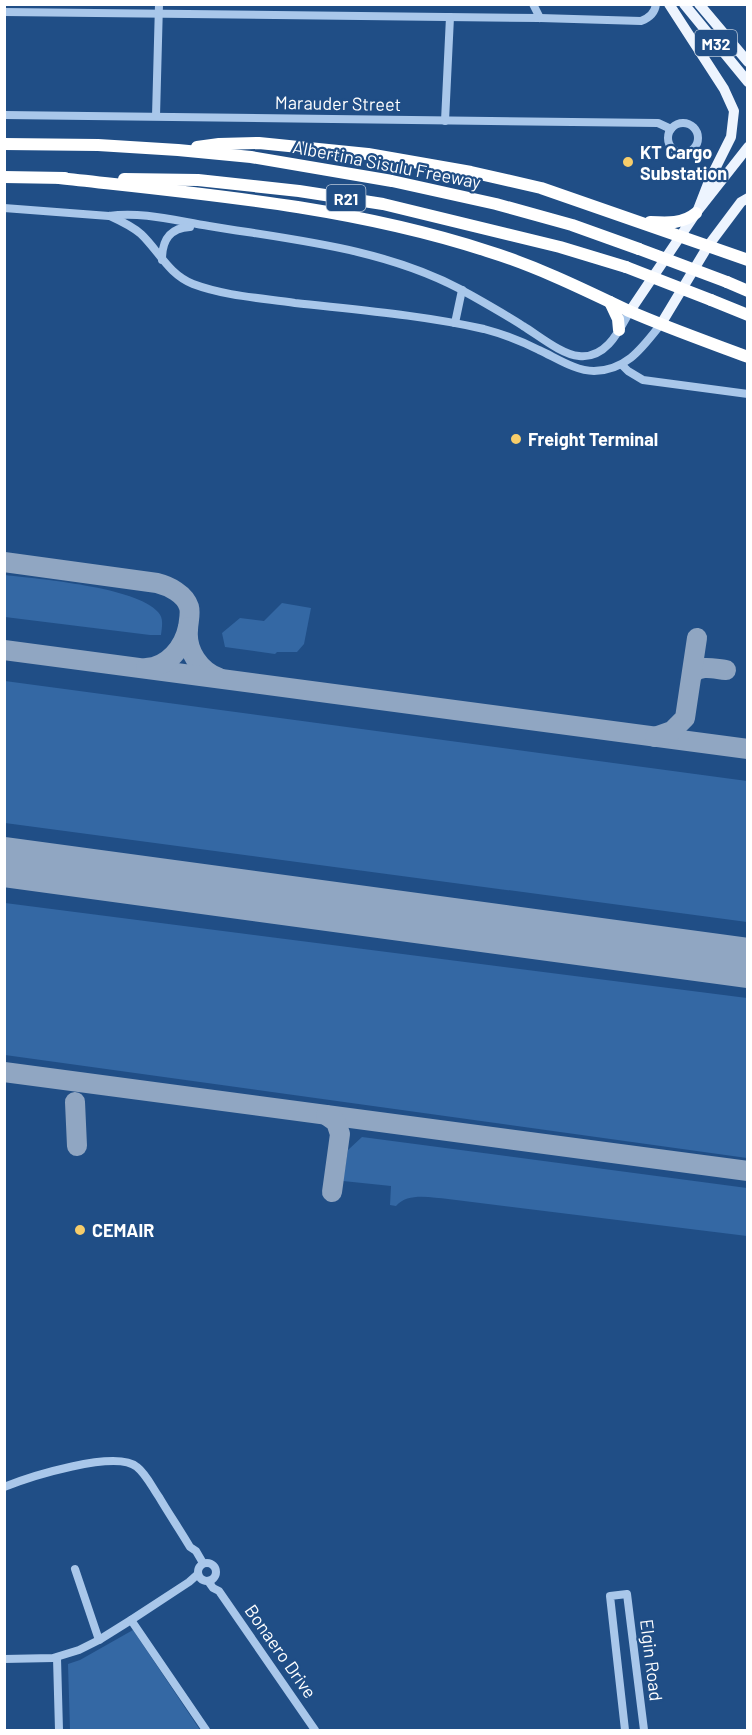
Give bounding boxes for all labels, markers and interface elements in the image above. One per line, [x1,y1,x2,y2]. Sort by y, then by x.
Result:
road number: M32 [695,30,737,56]
street label: Marauder Street [275,91,401,115]
street label: Albertina Sisulu Freeway [291,135,483,193]
place label: KT Cargo Substation [640,141,727,184]
marker: KT Cargo Substation [621,155,635,169]
road number: R21 [326,185,366,211]
place label: Freight Terminal [528,428,658,450]
marker: Freight Terminal [509,432,523,446]
place label: CEMAIR [92,1219,154,1241]
marker: CEMAIR [73,1223,87,1237]
street label: Bonaero Drive [241,1600,321,1702]
street label: Elgin Road [636,1618,668,1702]

